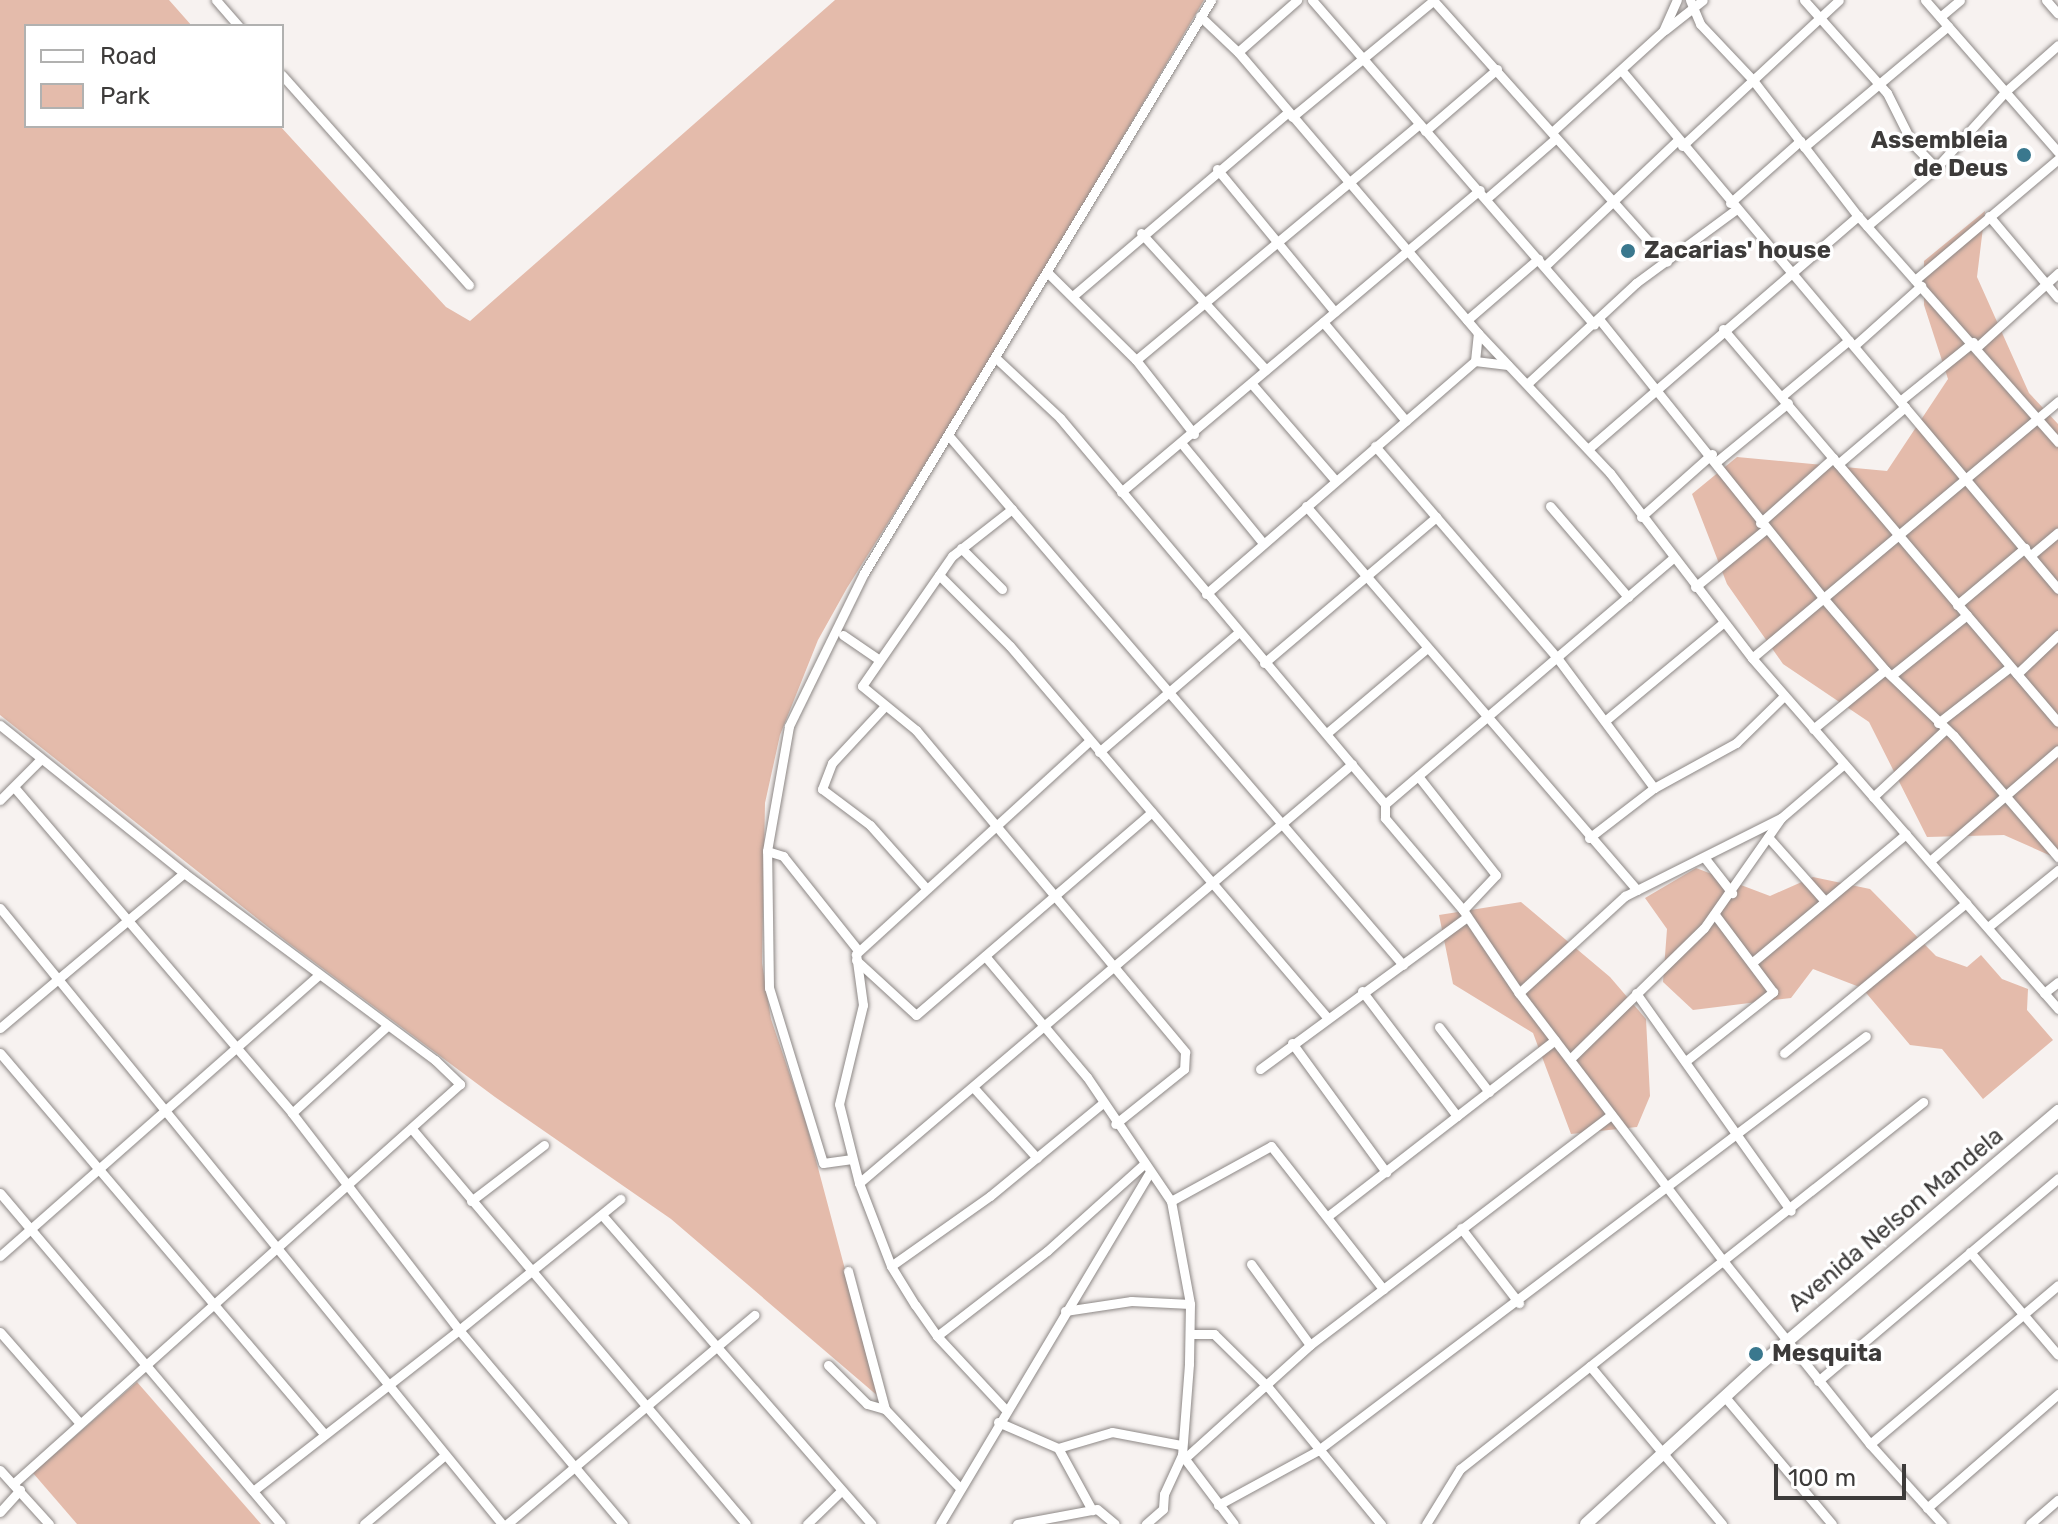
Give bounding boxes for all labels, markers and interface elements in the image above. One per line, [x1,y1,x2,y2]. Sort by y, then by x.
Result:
legend [24,24,284,128]
text: Road [100,42,157,70]
text: Park [100,82,150,110]
place label: Assembleia de Deus [1871,127,2008,183]
marker: Assembleia de Deus [2015,146,2033,164]
place label: Zacarias' house [1644,237,1831,265]
marker: Zacarias' house [1619,242,1637,260]
street label: Avenida Nelson Mandela [1783,1122,2009,1318]
place label: Mesquita [1772,1340,1882,1368]
marker: Mesquita [1747,1345,1765,1363]
scale bar [1778,1448,1910,1498]
text: 100 m [1788,1464,1856,1492]

